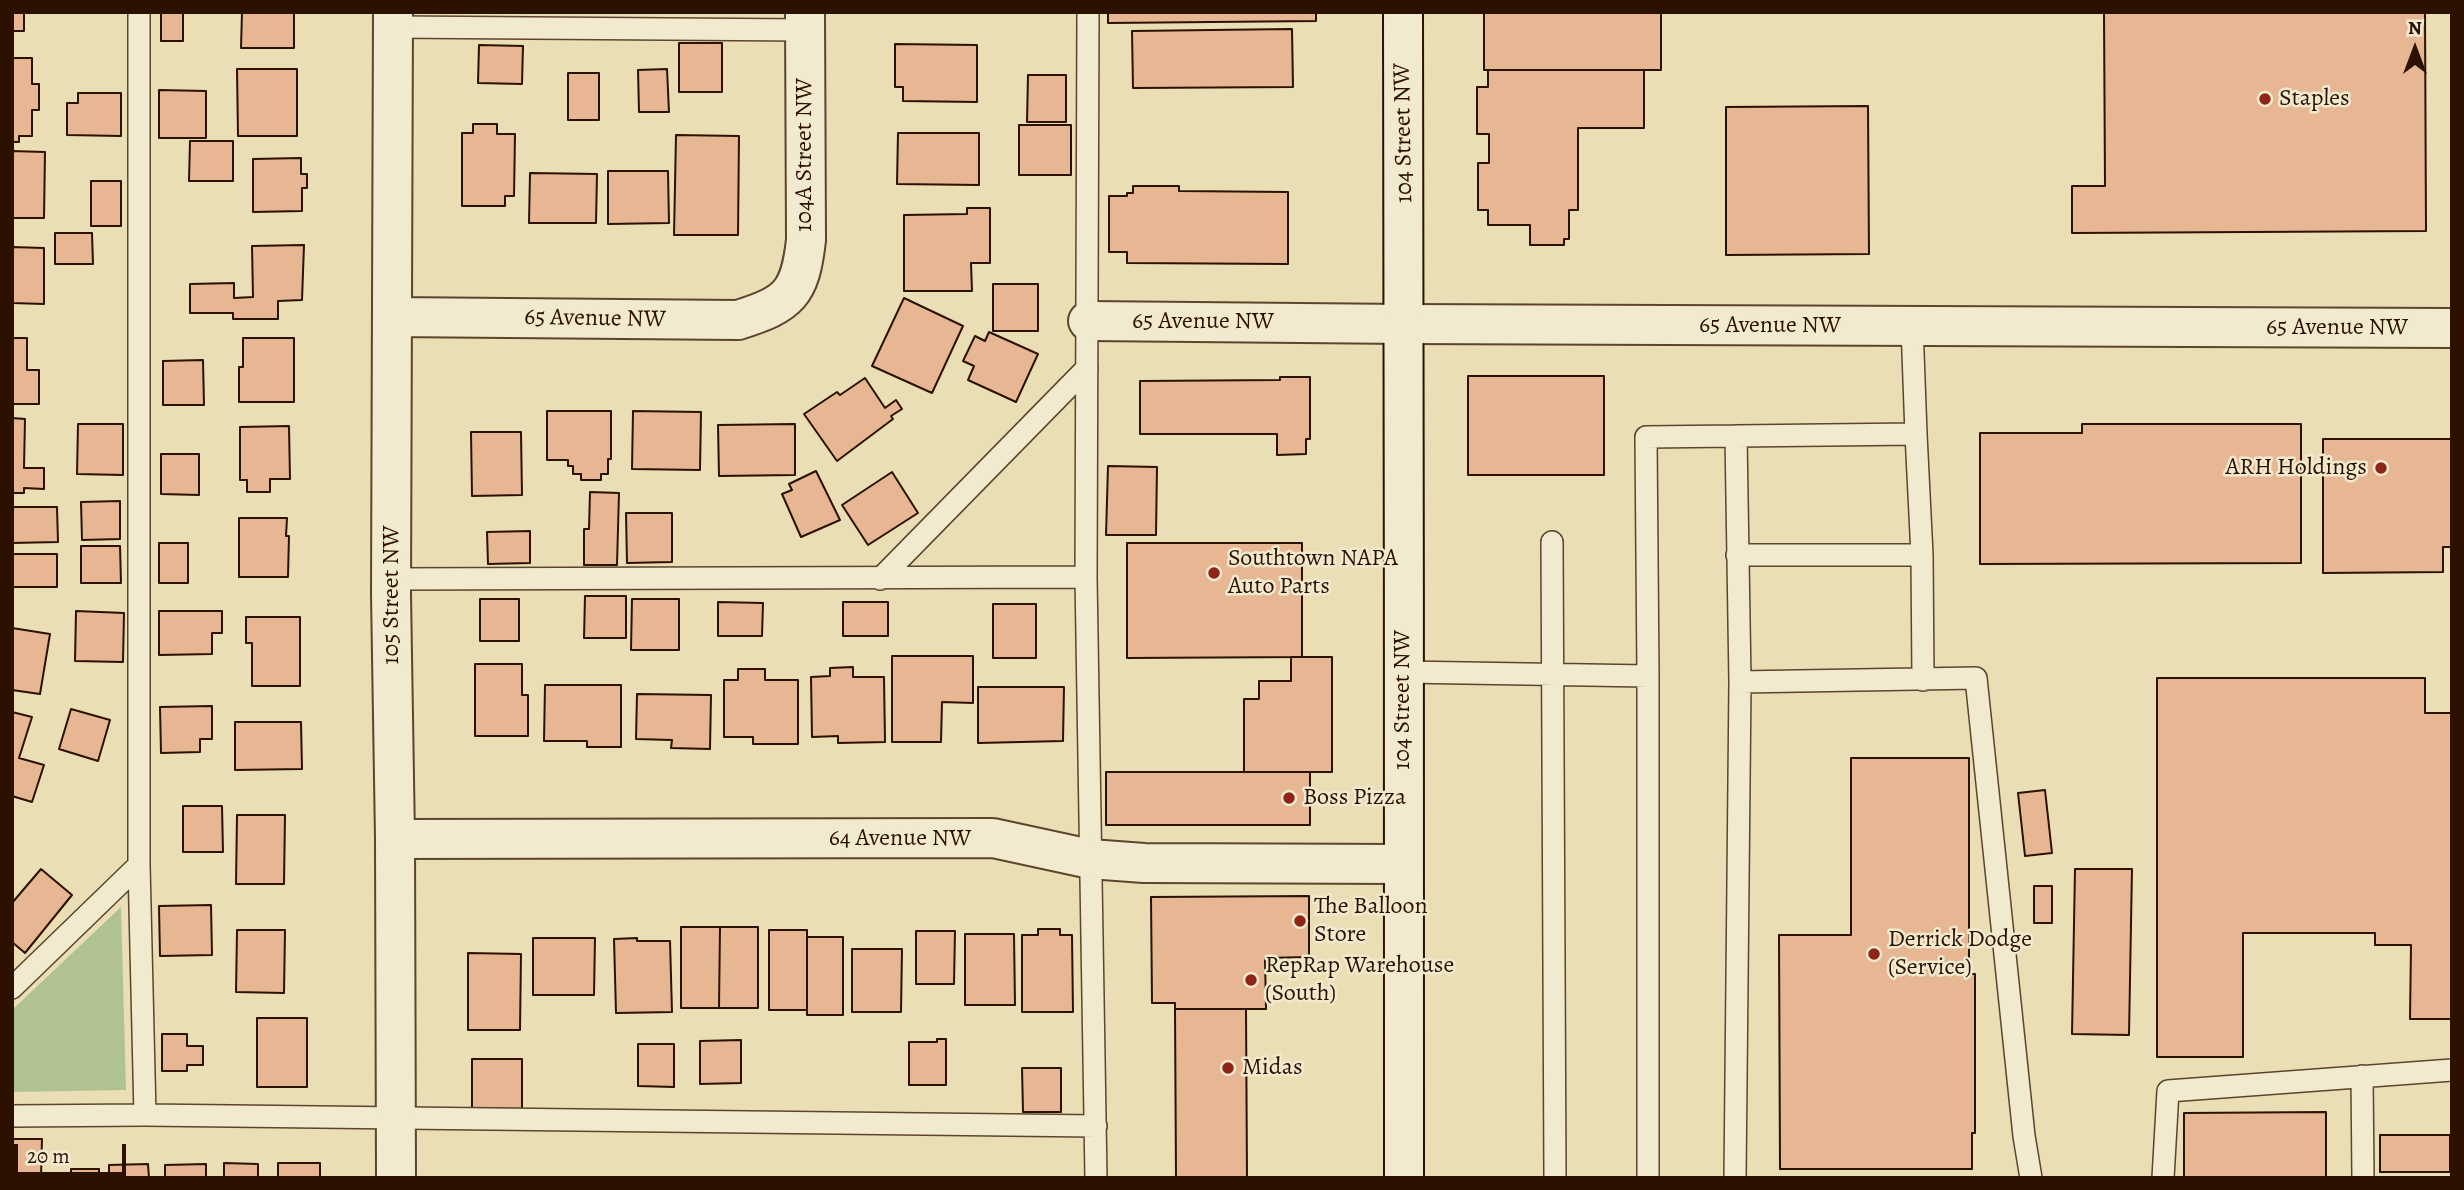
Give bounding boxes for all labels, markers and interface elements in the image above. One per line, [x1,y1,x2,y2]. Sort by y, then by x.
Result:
north arrow [2380,14,2450,84]
text: N [2408,15,2422,41]
street label: 104 Street NW [1388,63,1420,203]
street label: 104A Street NW [791,78,819,232]
place label: Staples [2279,85,2350,113]
marker: Staples [2257,91,2273,107]
street label: 65 Avenue NW [524,303,666,335]
street label: 65 Avenue NW [1132,308,1274,336]
street label: 65 Avenue NW [1699,312,1841,340]
street label: 65 Avenue NW [2266,314,2408,342]
place label: ARH Holdings [2226,454,2367,482]
marker: ARH Holdings [2373,460,2389,476]
street label: 105 Street NW [378,525,406,665]
place label: Southtown NAPA Auto Parts [1228,545,1398,601]
marker: Southtown NAPA Auto Parts [1206,565,1222,581]
street label: 104 Street NW [1389,630,1417,770]
place label: Boss Pizza [1303,784,1406,812]
marker: Boss Pizza [1281,790,1297,806]
street label: 64 Avenue NW [829,825,971,853]
place label: The Balloon Store [1314,893,1428,949]
marker: The Balloon Store [1292,913,1308,929]
place label: Derrick Dodge (Service) [1888,926,2032,982]
marker: Derrick Dodge (Service) [1866,946,1882,962]
place label: RepRap Warehouse (South) [1265,952,1454,1008]
marker: RepRap Warehouse (South) [1243,972,1259,988]
place label: Midas [1242,1054,1303,1082]
marker: Midas [1220,1060,1236,1076]
scale bar [18,1130,130,1174]
text: 20 m [27,1142,70,1170]

